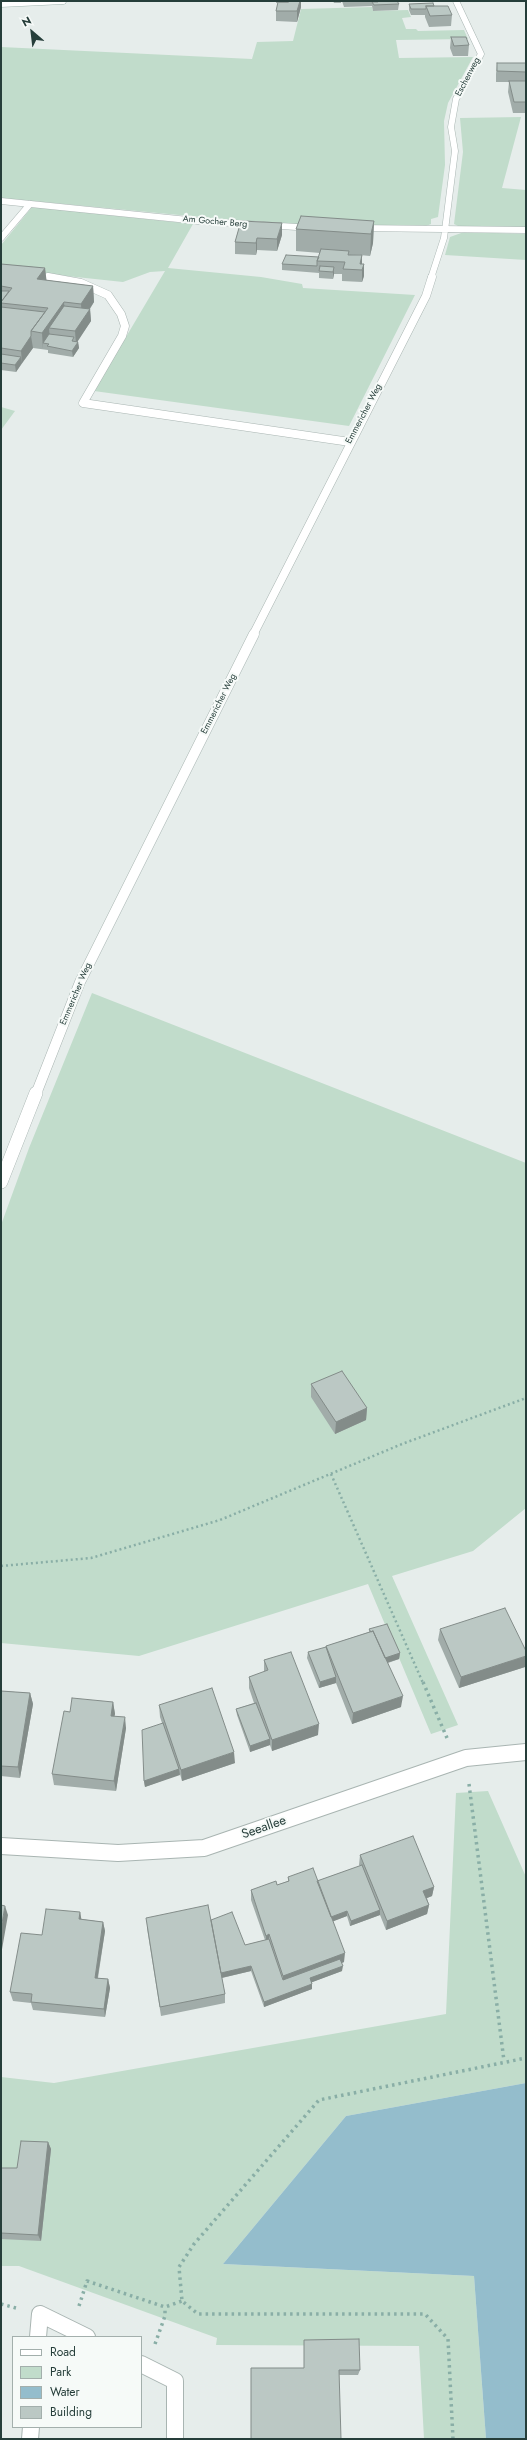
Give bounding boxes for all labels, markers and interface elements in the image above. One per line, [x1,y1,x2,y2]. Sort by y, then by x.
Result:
north arrow [12,12,52,52]
text: N [19,12,34,31]
street label: Eschenweg [453,56,483,98]
street label: Am Gocher Berg [182,214,248,230]
street label: Emmericher Weg [344,382,384,446]
street label: Emmericher Weg [199,672,239,736]
street label: Emmericher Weg [58,961,94,1027]
street label: Seeallee [240,1813,288,1843]
legend [12,2336,142,2428]
text: Road [50,2343,76,2361]
text: Park [50,2363,71,2381]
text: Water [50,2383,80,2401]
text: Building [50,2403,92,2421]

